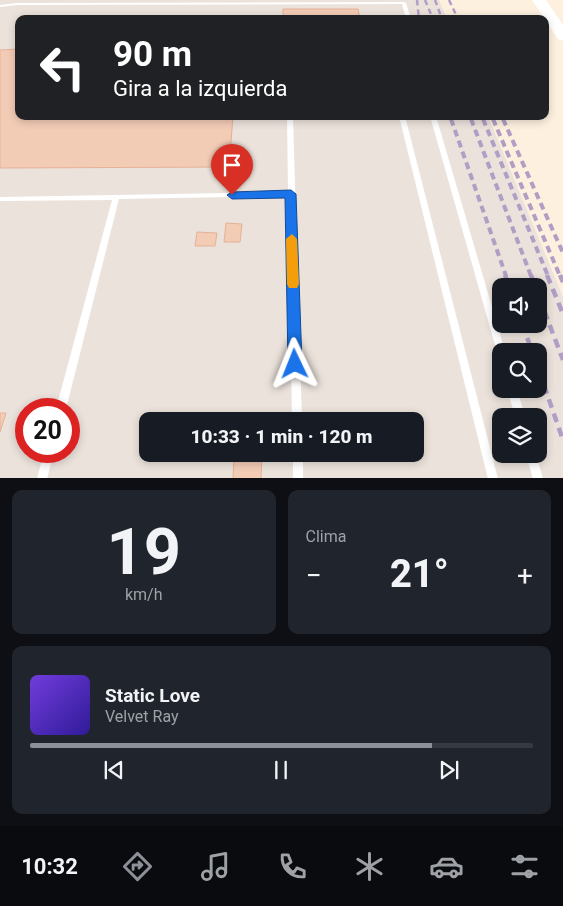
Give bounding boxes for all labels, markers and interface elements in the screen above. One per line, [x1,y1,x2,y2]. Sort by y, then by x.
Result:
text: 90 m [113,34,192,75]
icon: left [30,35,95,100]
text: Gira a la izquierda [113,76,287,101]
pin [211,144,253,195]
icon: arrive [218,151,246,179]
map controls [492,278,547,463]
button: sound [492,278,547,333]
position arrow [268,337,320,389]
button: search [492,343,547,398]
speed limit sign: 20 [15,398,80,463]
button: layers [492,408,547,463]
text: 10:33 · 1 min · 120 m [190,425,373,448]
text: 19 [106,514,181,590]
text: Clima [306,527,346,546]
text: 21° [390,552,449,596]
text: − [306,559,322,592]
text: + [517,559,533,592]
text: km/h [125,585,163,604]
text: Static Love [105,684,200,707]
text: Velvet Ray [105,707,179,726]
icon: previous [100,756,128,784]
icon: pause [267,756,295,784]
icon: next [435,756,463,784]
icon: directions [120,849,155,884]
icon: music [198,849,233,884]
icon: phone [275,849,310,884]
icon: climate [352,849,387,884]
icon: car [429,849,464,884]
icon: filters [507,849,542,884]
text: 10:32 [21,854,78,879]

